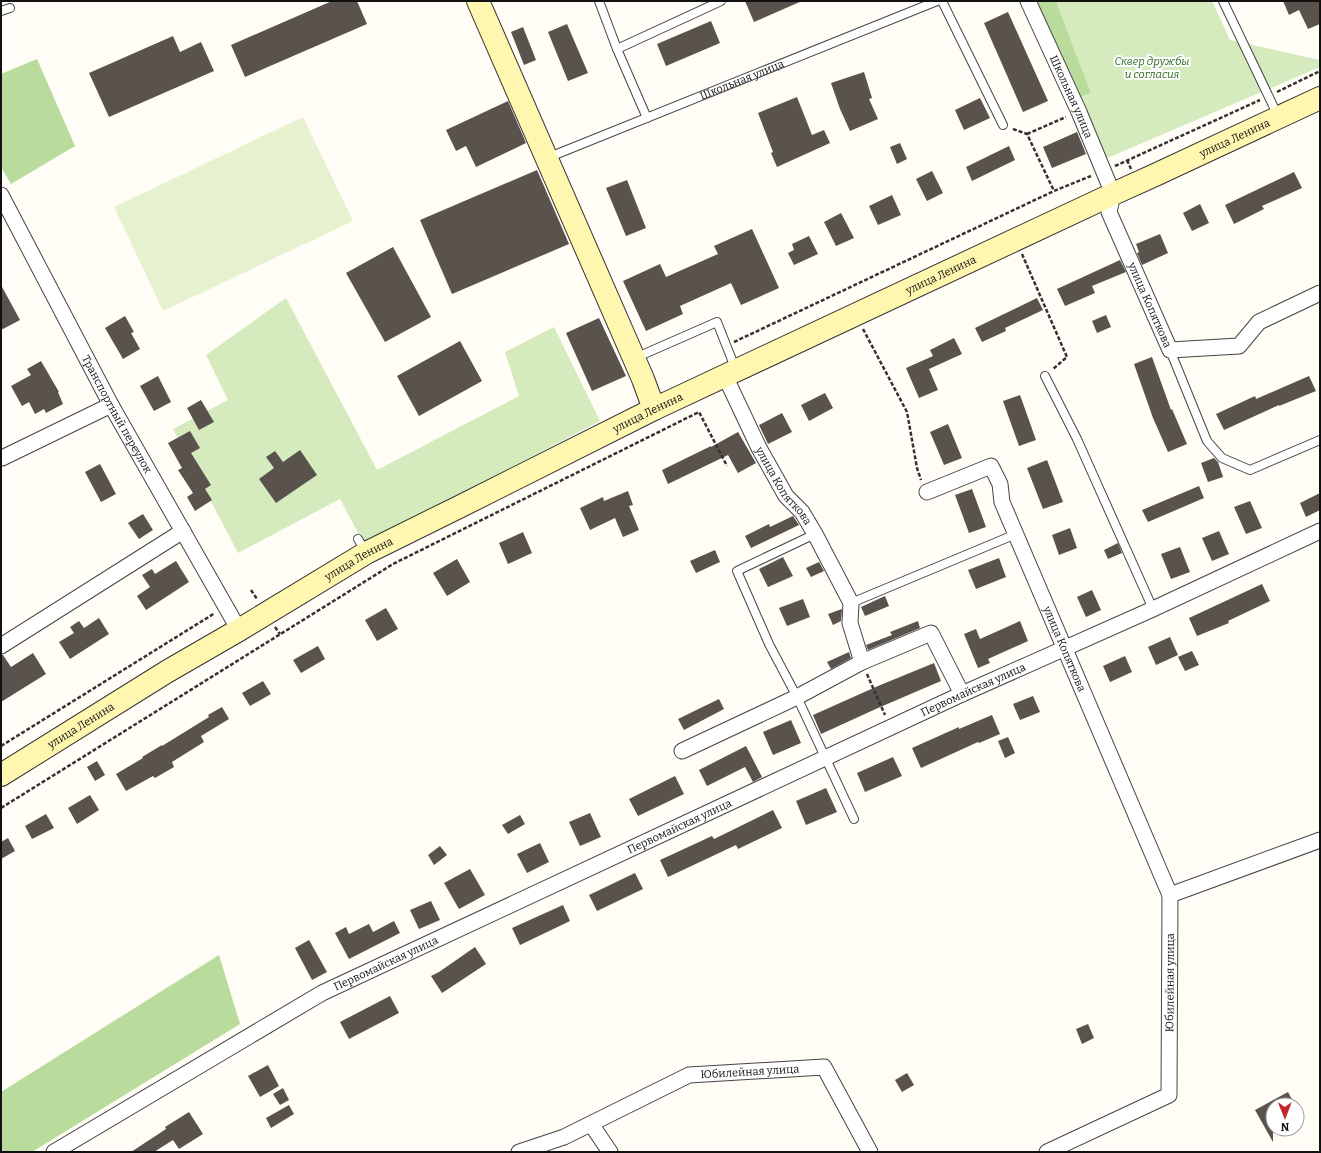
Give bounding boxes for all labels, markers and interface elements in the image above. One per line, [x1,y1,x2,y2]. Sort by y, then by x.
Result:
street label: Школьная улица [1047,53,1095,140]
park label: Сквер дружбы и согласия [1114,55,1190,81]
street label: Школьная улица [698,57,786,103]
street label: улица Ленина [1197,116,1272,161]
street label: улица Ленина [903,253,978,298]
street label: улица Копяткова [1125,260,1174,350]
street label: Транспортный переулок [79,353,155,476]
street label: улица Ленина [610,390,685,436]
street label: улица Копяткова [752,444,814,527]
street label: улица Ленина [322,535,395,584]
street label: улица Копяткова [1040,603,1088,694]
street label: Первомайская улица [919,661,1028,719]
street label: улица Ленина [44,700,117,752]
street label: Первомайская улица [625,797,734,856]
street label: Юбилейная улица [1163,933,1177,1032]
street label: Первомайская улица [332,934,440,994]
street label: Юбилейная улица [700,1062,800,1081]
north arrow [1265,1097,1305,1137]
text: N [1280,1120,1290,1133]

